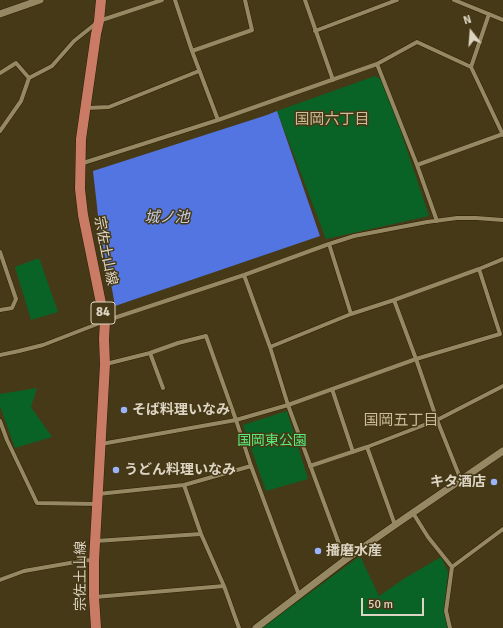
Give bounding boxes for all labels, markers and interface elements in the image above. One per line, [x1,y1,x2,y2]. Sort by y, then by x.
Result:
north arrow [451,12,491,52]
text: N [462,13,473,27]
district label: 国岡六丁目 [295,111,369,129]
water label: 城ノ池 [145,209,189,227]
street label: 宗佐土山線 [90,215,120,287]
road number: 84 [91,302,115,324]
place label: そば料理いなみ [132,402,230,418]
marker: そば料理いなみ [119,405,129,415]
district label: 国岡五丁目 [364,412,438,430]
park label: 国岡東公園 [237,433,307,449]
place label: うどん料理いなみ [124,462,236,478]
marker: うどん料理いなみ [111,465,121,475]
place label: キタ酒店 [430,474,486,490]
marker: キタ酒店 [489,477,499,487]
street label: 宗佐土山線 [73,541,89,611]
place label: 播磨水産 [326,543,382,559]
marker: 播磨水産 [313,546,323,556]
scale bar [363,590,426,616]
text: 50 m [368,597,393,612]

